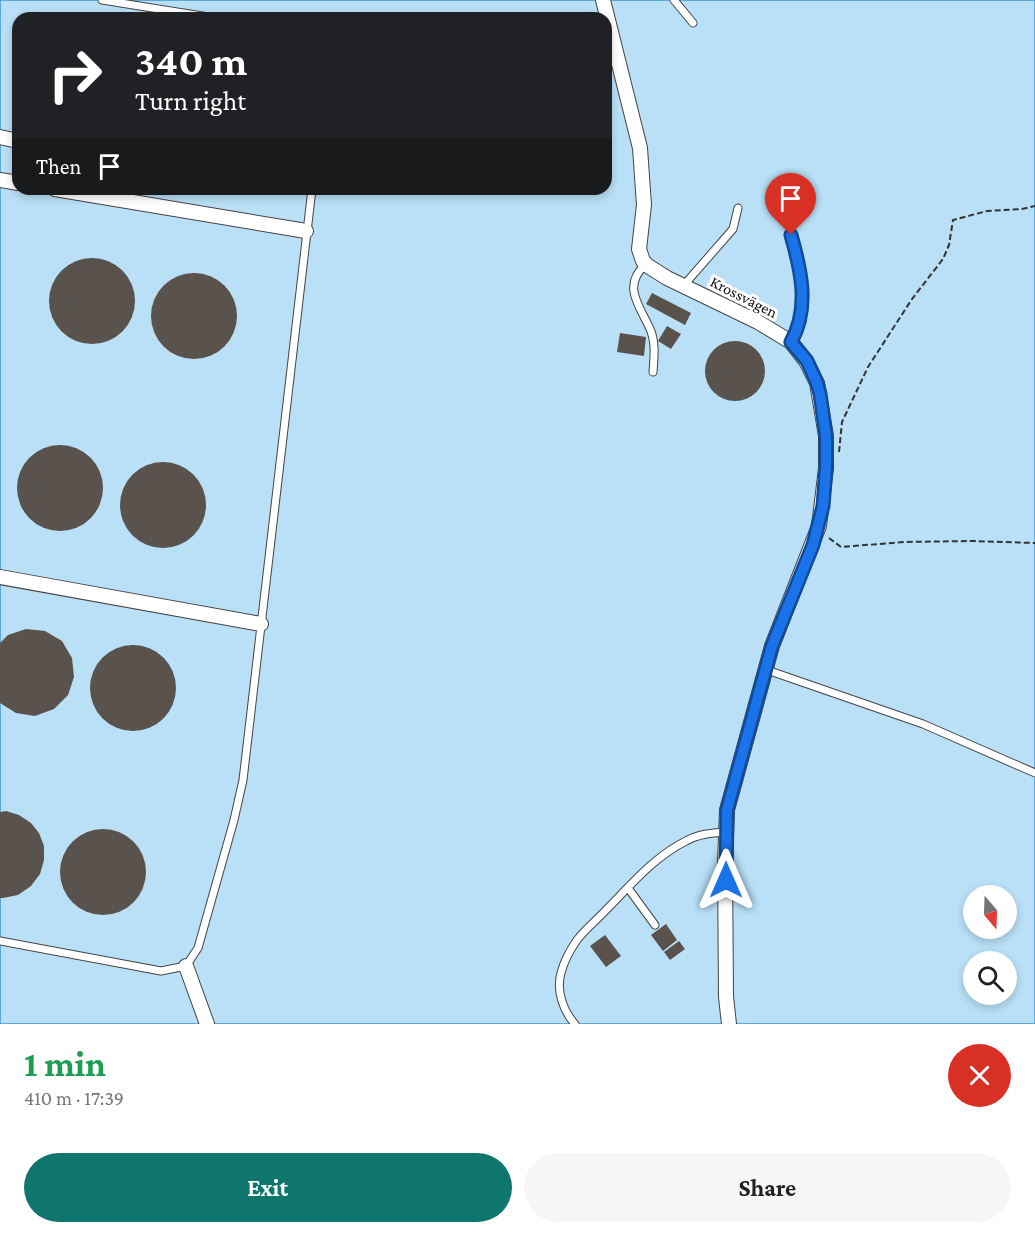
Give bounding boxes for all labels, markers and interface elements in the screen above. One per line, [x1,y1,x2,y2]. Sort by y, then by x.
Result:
icon: right [36,36,114,114]
text: 340 m [135,37,247,84]
text: Turn right [135,86,246,116]
icon: arrive [93,150,126,183]
text: Then [36,154,81,179]
pin [765,173,816,235]
icon: arrive [774,182,807,215]
street label: Krossvägen [707,273,781,322]
position arrow [694,848,758,912]
north arrow [963,885,1017,939]
map controls [963,885,1017,1005]
button: search [963,951,1017,1005]
text: 1 min [24,1044,106,1084]
button: close [948,1044,1011,1107]
text: 410 m · 17:39 [24,1087,124,1109]
button: Exit [24,1153,512,1222]
button: Share [524,1153,1011,1222]

